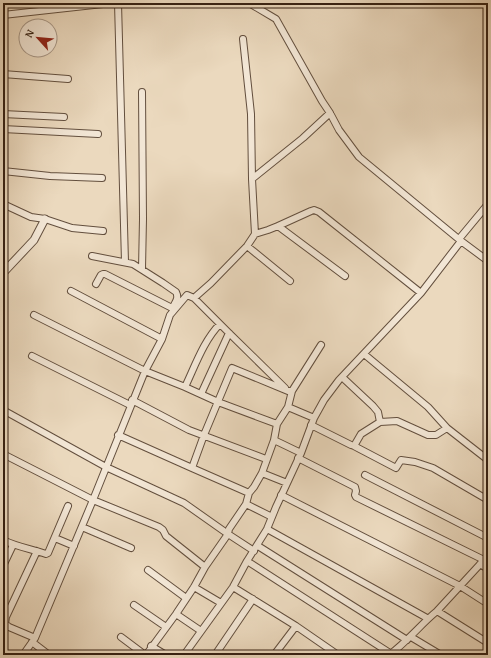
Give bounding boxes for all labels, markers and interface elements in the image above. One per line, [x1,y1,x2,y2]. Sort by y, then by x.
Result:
north arrow [18,18,58,58]
text: N [20,26,38,40]

